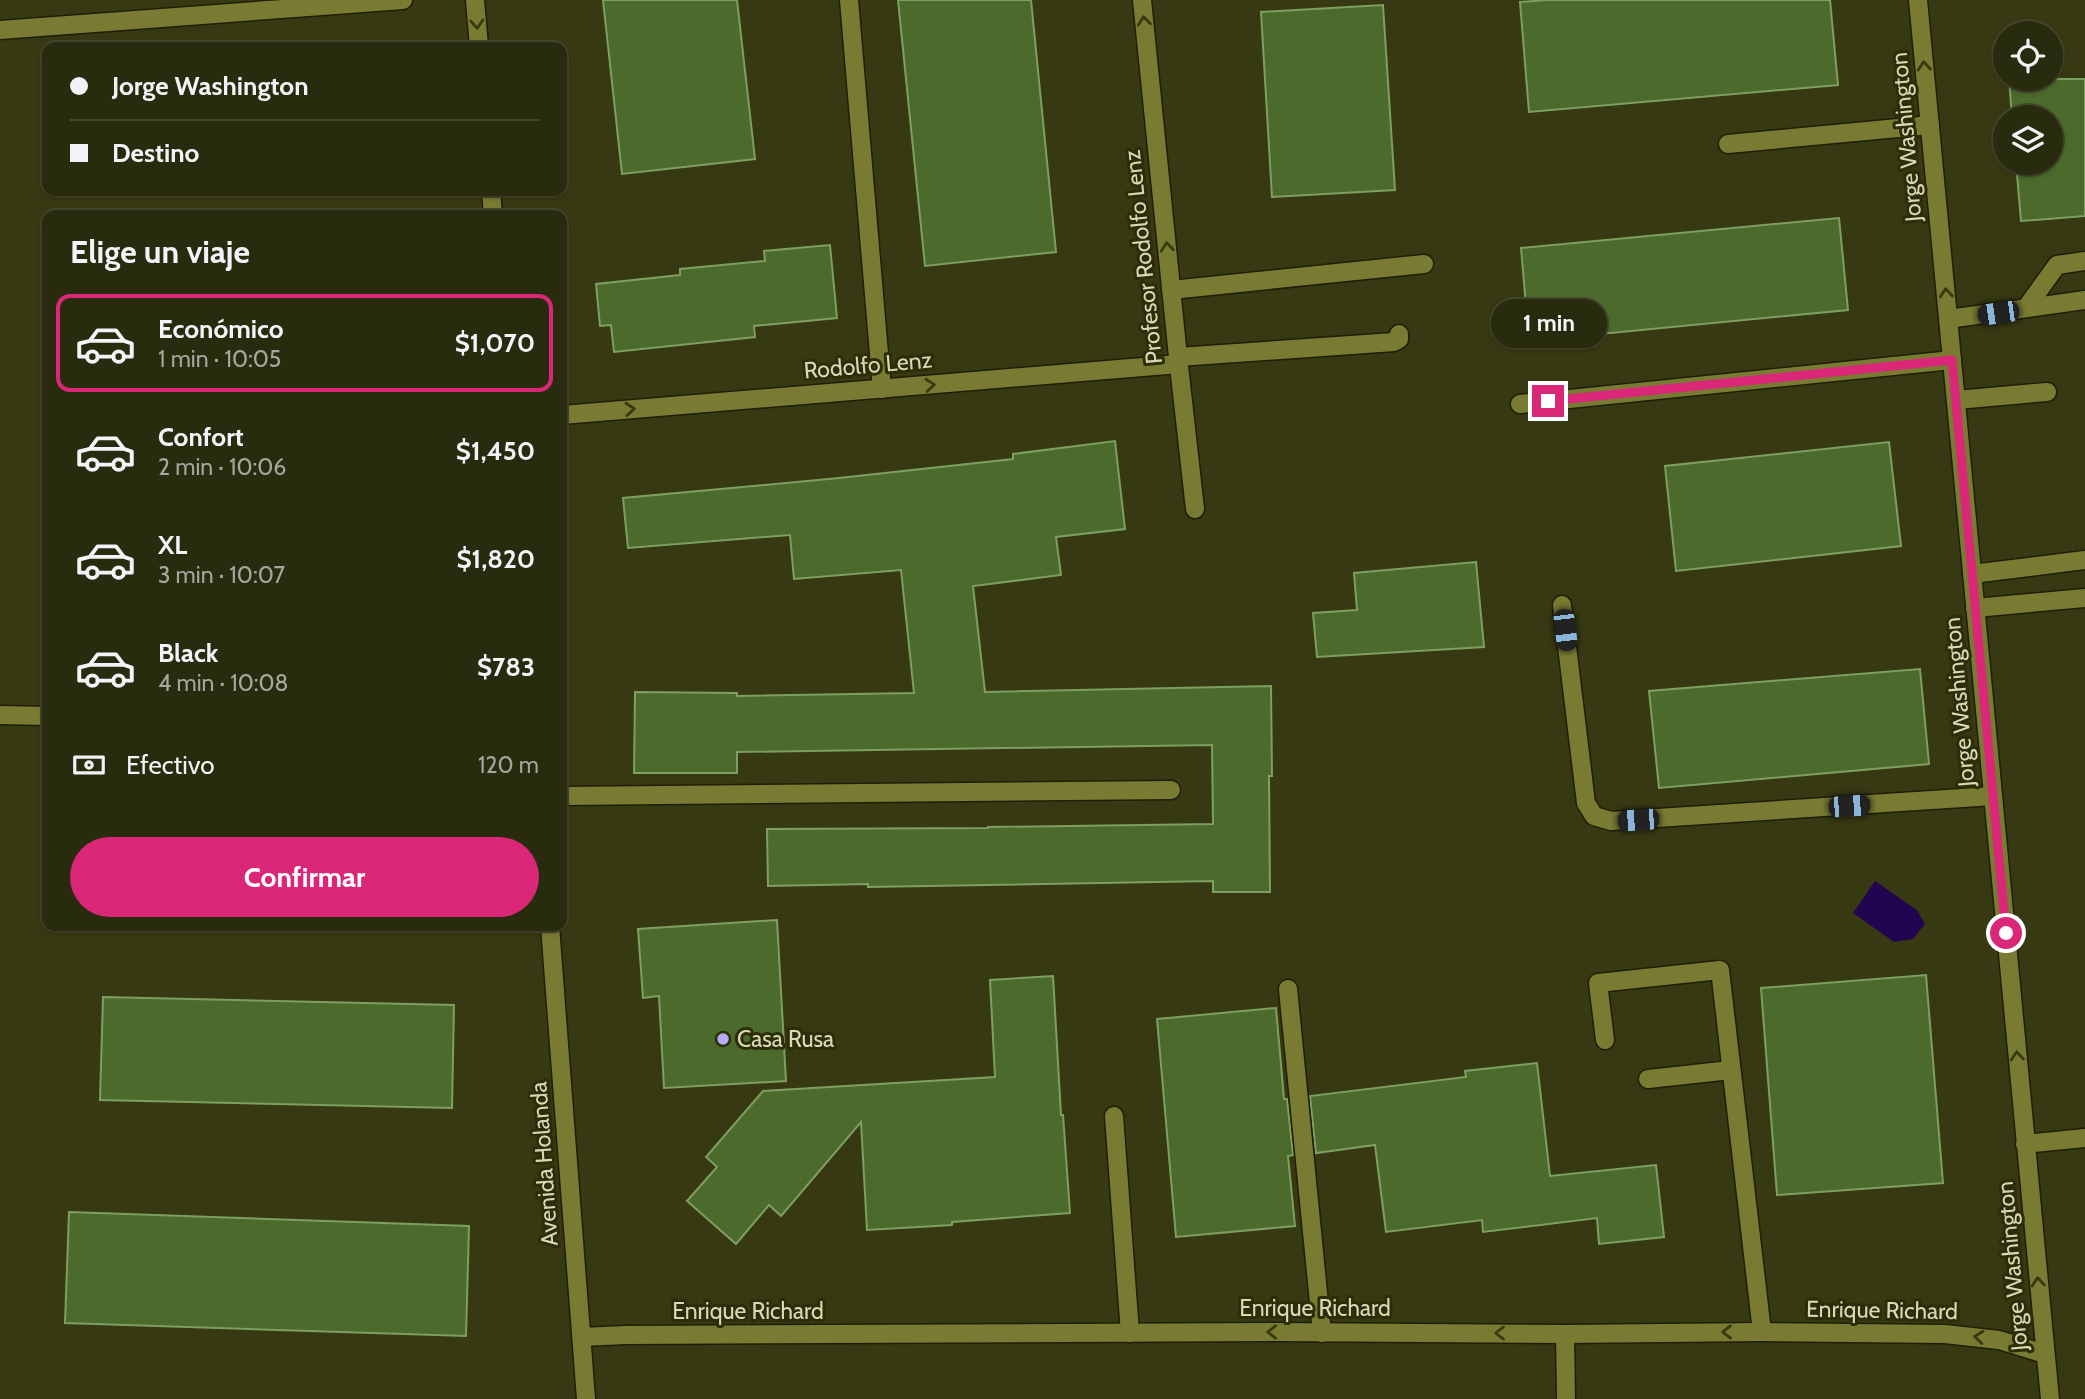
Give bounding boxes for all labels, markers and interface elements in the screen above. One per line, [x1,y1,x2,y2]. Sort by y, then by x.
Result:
one-way arrow [1137,15,1152,27]
one-way arrow [469,18,484,29]
map controls [1993,21,2063,175]
button: locate [1993,21,2063,91]
street label: Jorge Washington [1885,51,1927,224]
one-way arrow [1917,60,1932,72]
text: Jorge Washington [112,70,309,102]
button: layers [1993,105,2063,175]
text: Destino [112,137,199,169]
street label: Profesor Rodolfo Lenz [1118,148,1168,365]
text: Elige un viaje [70,232,250,271]
one-way arrow [1160,242,1175,253]
one-way arrow [1938,287,1953,298]
callout: 1 min [1490,300,1606,348]
car [1976,300,2021,326]
text: 1 min [1523,309,1575,337]
icon: car [74,312,137,375]
text: Económico [158,313,284,345]
text: $1,070 [455,327,535,359]
text: 1 min · 10:05 [158,345,281,373]
street label: Rodolfo Lenz [803,345,934,385]
one-way arrow [925,378,936,393]
route end [1532,385,1564,417]
one-way arrow [625,402,636,417]
icon: car [74,420,137,483]
text: Confort [158,421,244,453]
text: $1,450 [456,435,535,467]
text: 2 min · 10:06 [158,453,286,481]
icon: car [74,528,137,591]
text: XL [158,529,187,561]
text: $1,820 [456,543,535,575]
text: 3 min · 10:07 [158,561,285,589]
car [1553,608,1578,652]
street label: Jorge Washington [1938,616,1980,789]
icon: car [74,636,137,699]
text: Black [158,637,218,669]
text: $783 [477,651,535,683]
text: 4 min · 10:08 [158,669,289,697]
icon: cash [70,746,108,784]
text: Efectivo [126,749,215,781]
text: 120 m [478,751,539,779]
car [1828,794,1871,818]
car [1617,808,1660,832]
button: Confirmar [70,837,539,917]
route start [1990,917,2022,949]
place label: Casa Rusa [737,1025,834,1053]
marker: Casa Rusa [715,1031,731,1047]
one-way arrow [2010,1050,2025,1061]
street label: Avenida Holanda [524,1081,564,1247]
street label: Jorge Washington [1991,1180,2033,1353]
one-way arrow [2031,1277,2046,1288]
street label: Enrique Richard [1239,1294,1391,1322]
street label: Enrique Richard [1806,1295,1958,1325]
street label: Enrique Richard [672,1297,824,1325]
one-way arrow [1266,1324,1277,1340]
one-way arrow [1721,1324,1732,1340]
one-way arrow [1494,1325,1504,1341]
one-way arrow [1973,1330,1985,1345]

